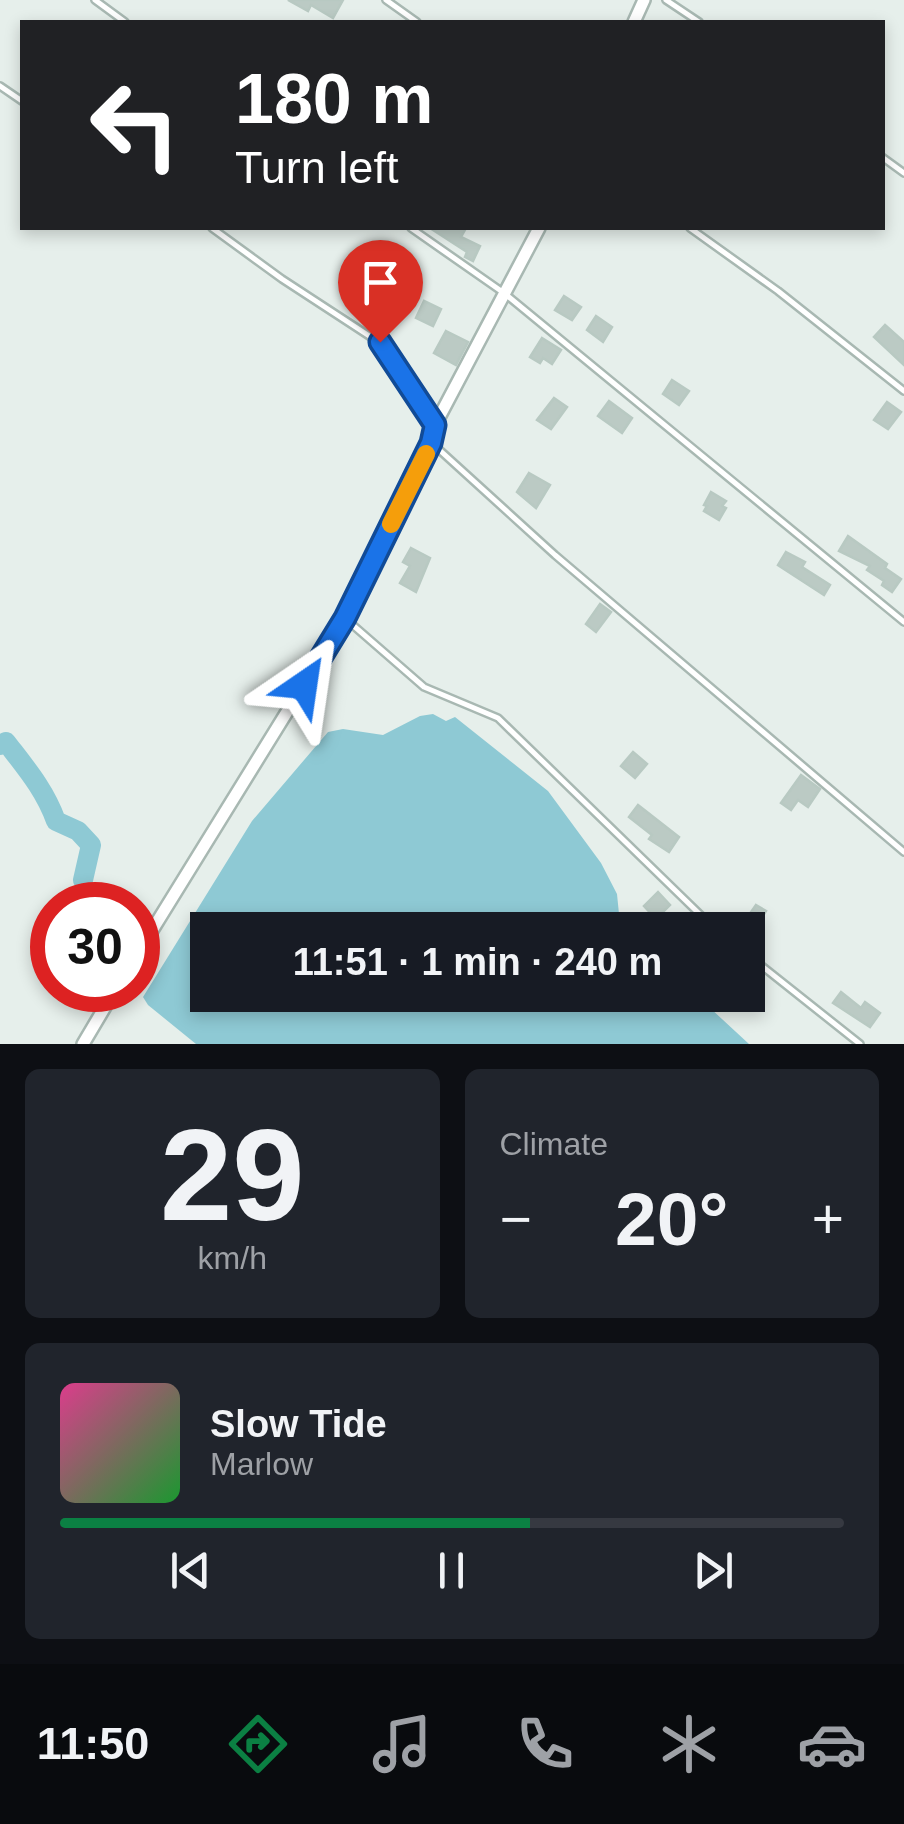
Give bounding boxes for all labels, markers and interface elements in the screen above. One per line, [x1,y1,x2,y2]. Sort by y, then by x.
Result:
icon: left [70,60,200,190]
text: 180 m [235,60,433,138]
text: Turn left [235,142,398,193]
pin [338,240,423,343]
icon: arrive [353,255,408,310]
position arrow [252,633,356,737]
speed limit sign: 30 [30,882,160,1012]
text: 11:51 · 1 min · 240 m [293,941,662,983]
text: 29 [160,1102,305,1248]
text: Climate [500,1126,608,1162]
text: 20° [615,1177,728,1261]
text: − [500,1188,532,1250]
text: + [812,1188,844,1250]
text: km/h [198,1240,267,1276]
text: Slow Tide [210,1403,387,1445]
text: Marlow [210,1446,313,1482]
icon: previous [163,1543,218,1598]
icon: pause [424,1543,479,1598]
icon: next [686,1543,741,1598]
icon: directions [223,1709,293,1779]
icon: music [367,1709,437,1779]
icon: phone [510,1709,580,1779]
icon: climate [654,1709,724,1779]
icon: car [797,1709,867,1779]
text: 11:50 [37,1718,149,1769]

